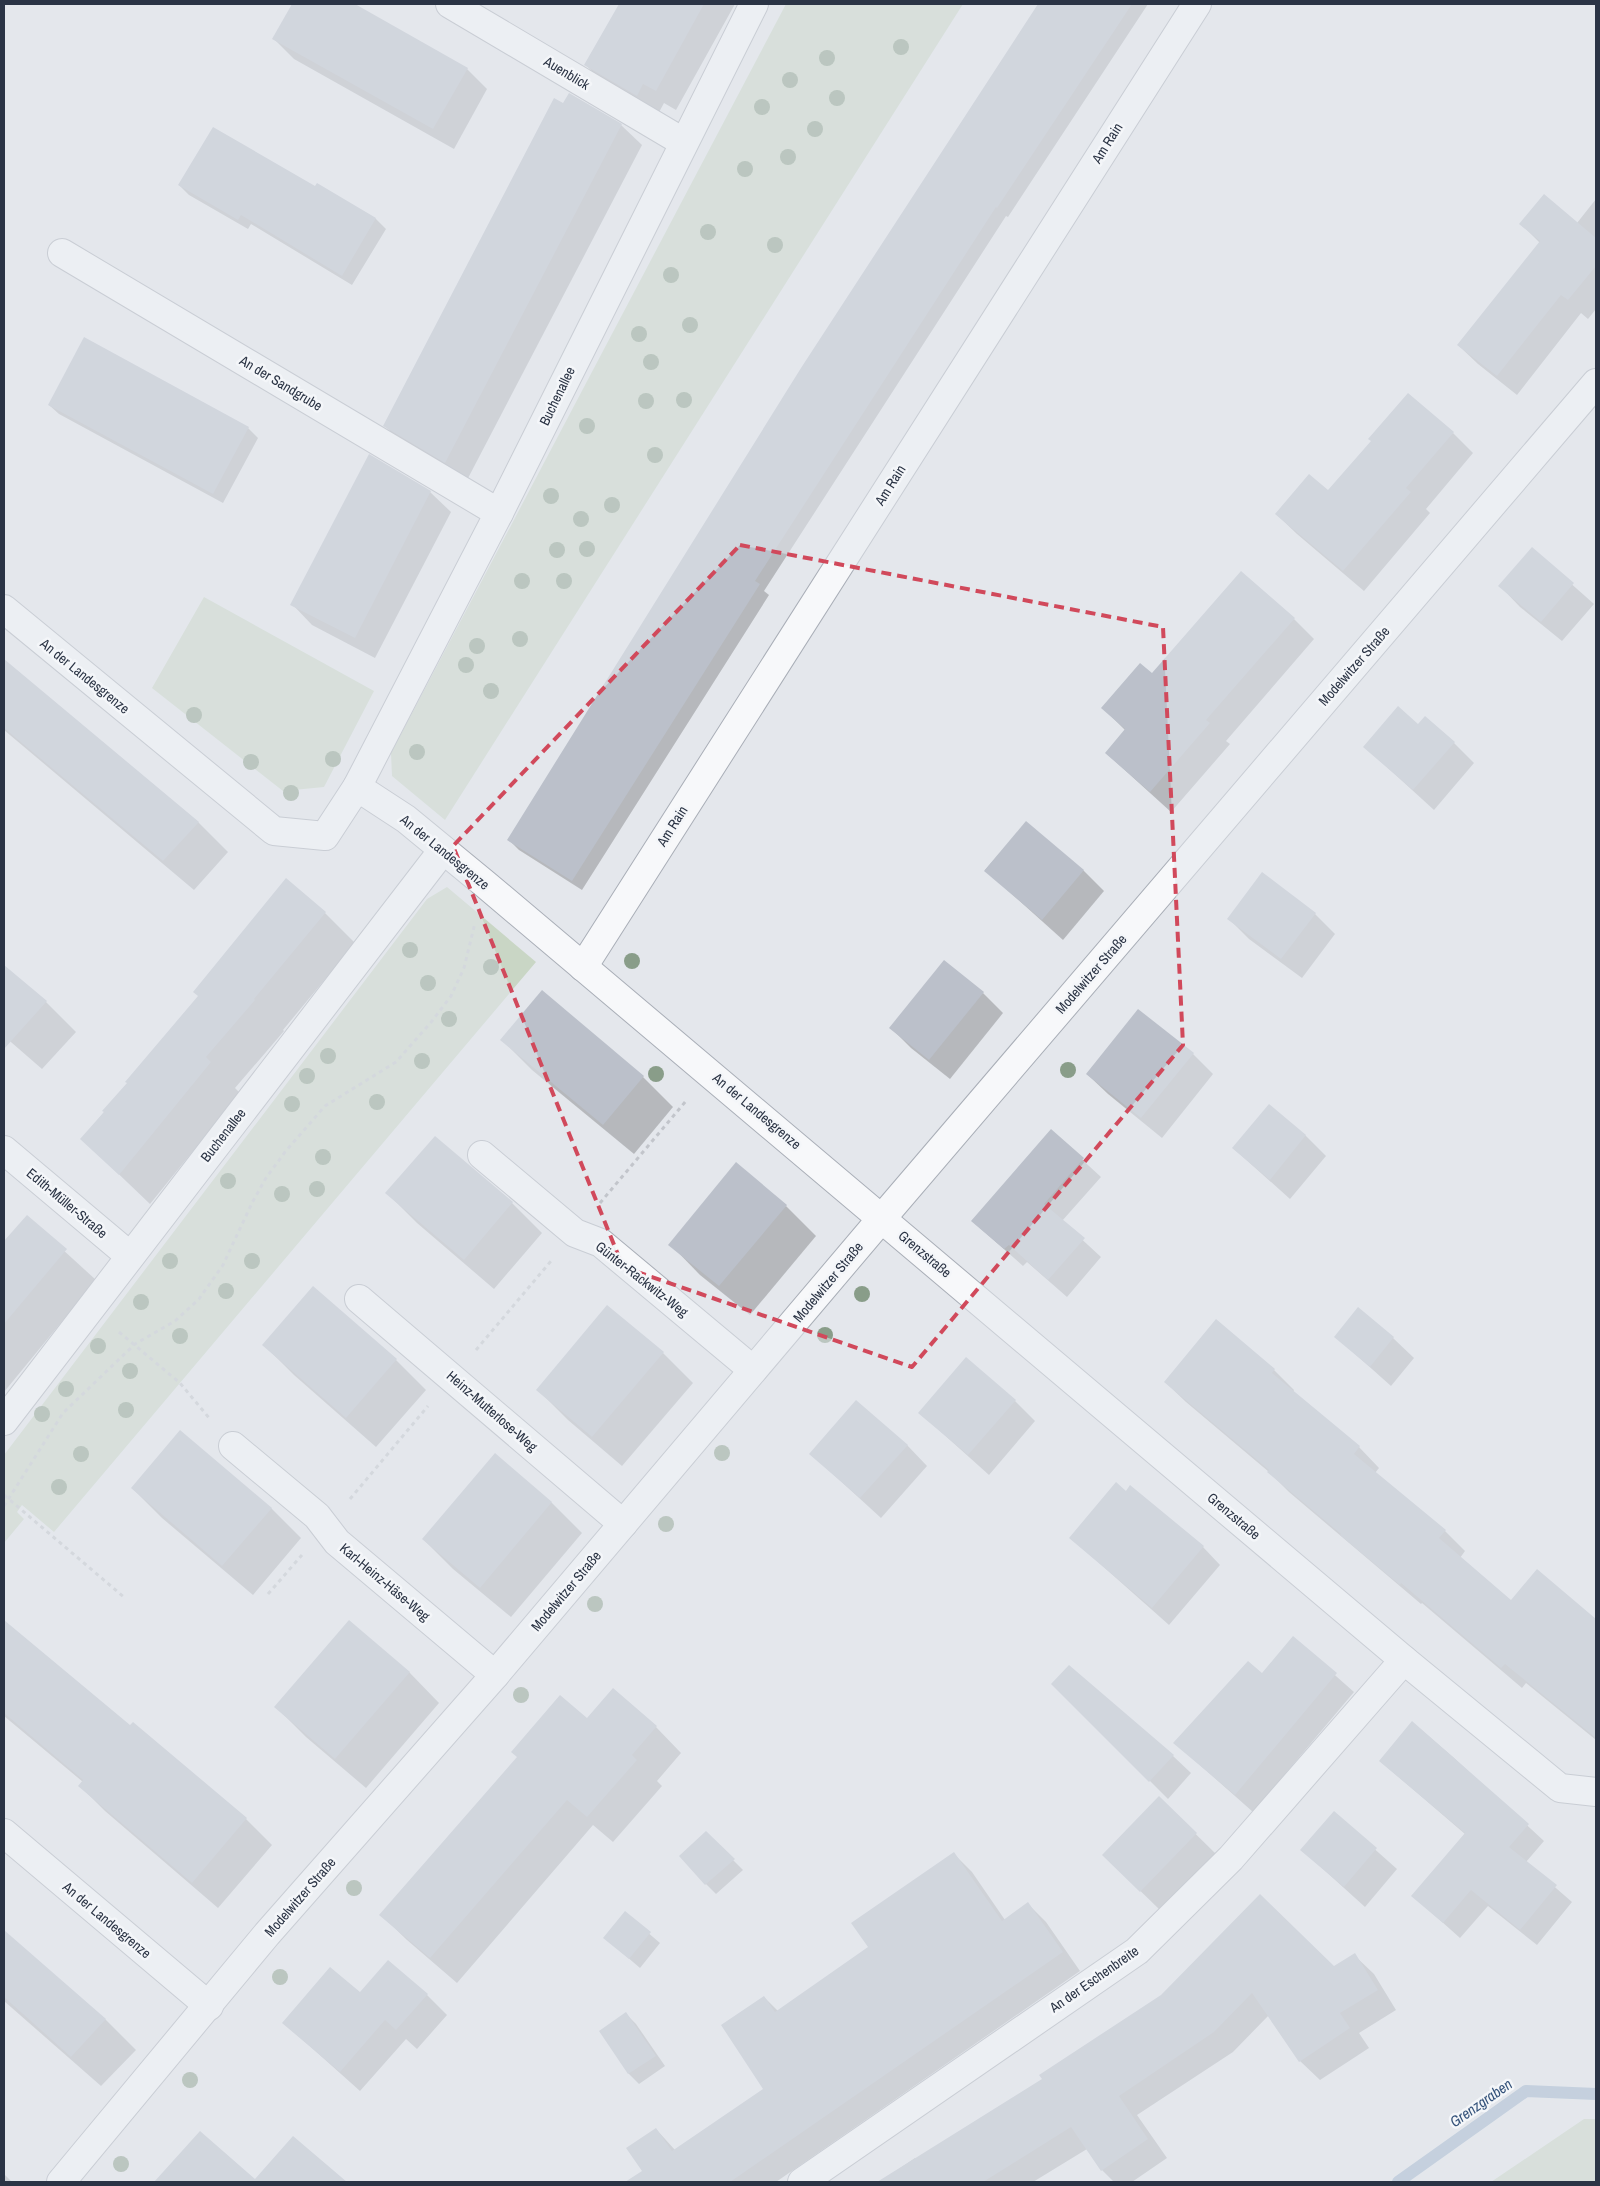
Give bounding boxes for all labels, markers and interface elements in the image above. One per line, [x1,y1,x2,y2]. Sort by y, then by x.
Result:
street label: Auenblick [540,52,593,94]
street label: Am Rain [1087,119,1126,168]
street label: An der Sandgrube [236,351,326,415]
street label: Buchenallee [535,364,579,428]
street label: Am Rain [870,461,909,510]
street label: Modelwitzer Straße [1315,623,1393,709]
street label: An der Landesgrenze [36,634,133,718]
street label: Am Rain [652,802,691,851]
street label: An der Landesgrenze [396,810,493,894]
street label: Modelwitzer Straße [1052,931,1130,1017]
street label: An der Landesgrenze [708,1068,805,1153]
street label: Buchenallee [196,1105,250,1165]
street label: Edith-Müller-Straße [23,1164,111,1242]
street label: Grenzstraße [895,1227,955,1281]
street label: Günter-Rackwitz-Weg [592,1237,692,1321]
street label: Modelwitzer Straße [789,1238,867,1326]
street label: Heinz-Mutterlose-Weg [443,1367,542,1456]
street label: Grenzstraße [1204,1489,1264,1543]
street label: Karl-Heinz-Häse-Weg [336,1539,434,1625]
street label: Modelwitzer Straße [527,1547,605,1635]
street label: Modelwitzer Straße [261,1854,339,1940]
street label: An der Landesgrenze [58,1877,155,1962]
street label: An der Eschenbreite [1045,1942,1142,2017]
water label: Grenzgraben [1445,2073,1516,2132]

